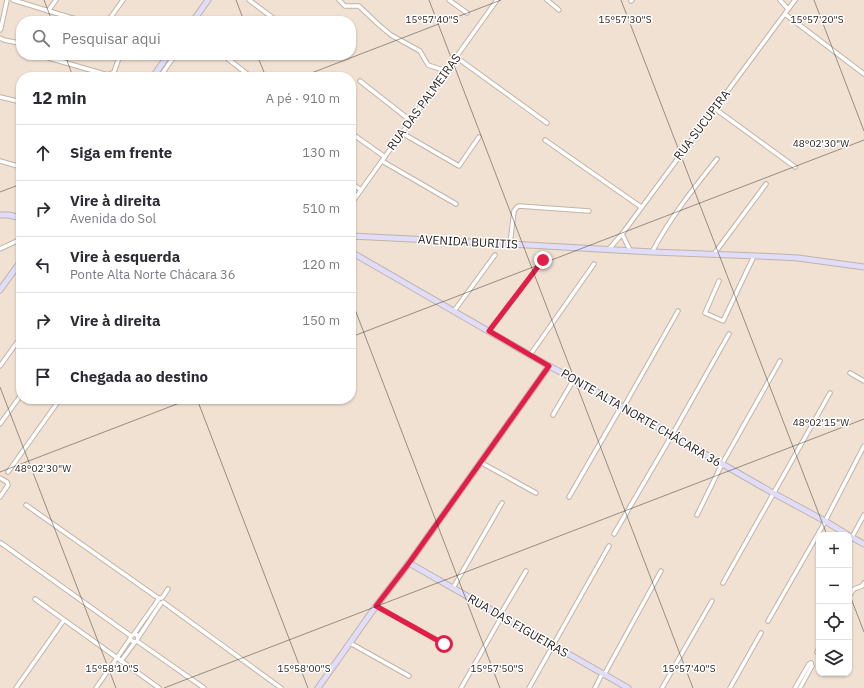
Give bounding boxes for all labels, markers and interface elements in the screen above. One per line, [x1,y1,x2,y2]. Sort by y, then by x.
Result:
text: 15°57'40"S [405,13,459,26]
text: 15°57'30"S [598,13,652,26]
text: 15°57'20"S [790,13,844,26]
search box [16,16,356,60]
icon: search [30,27,52,49]
text: Pesquisar aqui [62,29,161,48]
street label: RUA DAS PALMEIRAS [384,50,464,153]
street label: RUA SUCUPIRA [670,86,733,163]
text: 12 min [32,87,87,109]
text: A pé · 910 m [266,90,340,107]
text: 48°02'30"W [793,137,849,150]
icon: ahead [32,142,54,164]
text: Siga em frente [70,143,172,162]
text: 130 m [302,144,340,161]
text: Vire à direita [70,191,160,210]
icon: right [32,198,54,220]
text: 510 m [302,200,340,217]
text: Avenida do Sol [70,210,156,227]
street label: AVENIDA BURITIS [418,231,518,252]
text: Vire à esquerda [70,247,180,266]
route end [534,251,552,269]
icon: left [32,254,54,276]
text: 120 m [302,256,340,273]
text: Ponte Alta Norte Chácara 36 [70,266,236,283]
icon: right [32,310,54,332]
text: Vire à direita [70,311,160,330]
text: 150 m [302,312,340,329]
street label: PONTE ALTA NORTE CHÁCARA 36 [558,365,724,470]
icon: arrive [32,366,54,388]
text: Chegada ao destino [70,367,208,386]
text: 48°02'15"W [793,416,849,429]
text: 48°02'30"W [15,462,71,475]
map controls [816,532,852,676]
button: + [816,532,852,568]
button: − [816,568,852,604]
street label: RUA DAS FIGUEIRAS [465,591,571,660]
button: locate [816,604,852,640]
route start [435,635,453,653]
button: layers [816,640,852,676]
text: 15°58'10"S [85,662,139,675]
text: 15°58'00"S [277,662,331,675]
text: 15°57'50"S [470,662,524,675]
text: 15°57'40"S [662,662,716,675]

